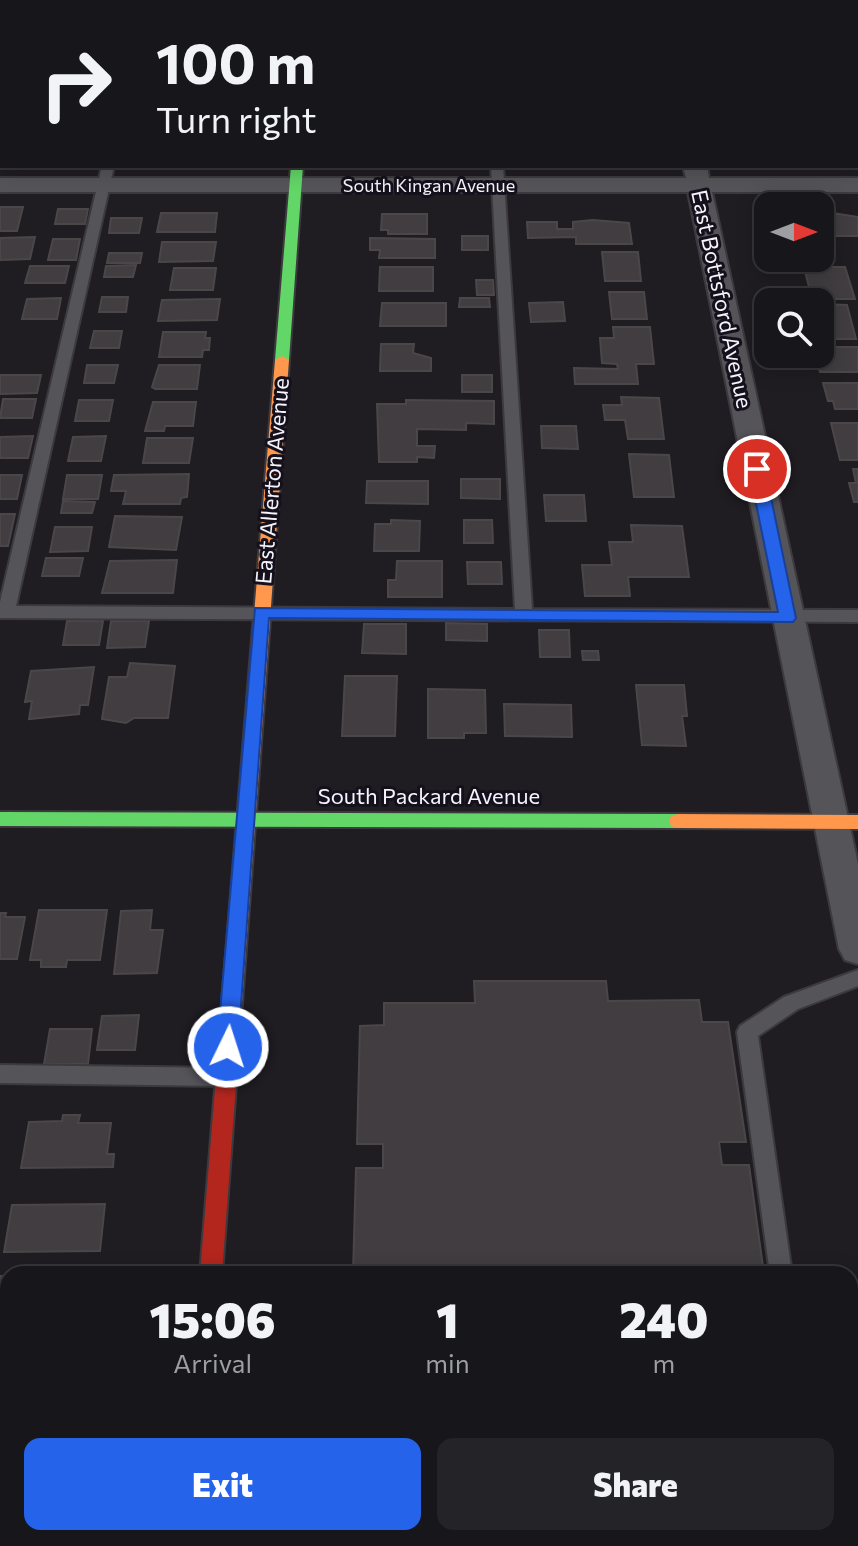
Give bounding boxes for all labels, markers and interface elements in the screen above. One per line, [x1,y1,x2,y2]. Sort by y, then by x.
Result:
text: 100 m [156,27,315,96]
icon: right [24,32,128,136]
text: Turn right [156,96,317,140]
street label: South Kingan Avenue [343,174,515,196]
street label: East Bottsford Avenue [686,187,759,411]
north arrow [754,192,834,272]
map controls [754,192,834,368]
button: search [754,288,834,368]
street label: East Allerton Avenue [249,377,294,585]
pin [723,435,791,503]
icon: arrive [735,447,779,491]
street label: South Packard Avenue [318,782,540,809]
position arrow [186,1005,270,1089]
text: 15:06 [150,1289,276,1348]
text: 1 [436,1289,459,1348]
text: 240 [619,1289,708,1348]
text: Arrival [173,1347,252,1378]
text: min [425,1347,470,1378]
text: m [652,1347,675,1378]
button: Exit [24,1438,421,1530]
button: Share [437,1438,834,1530]

